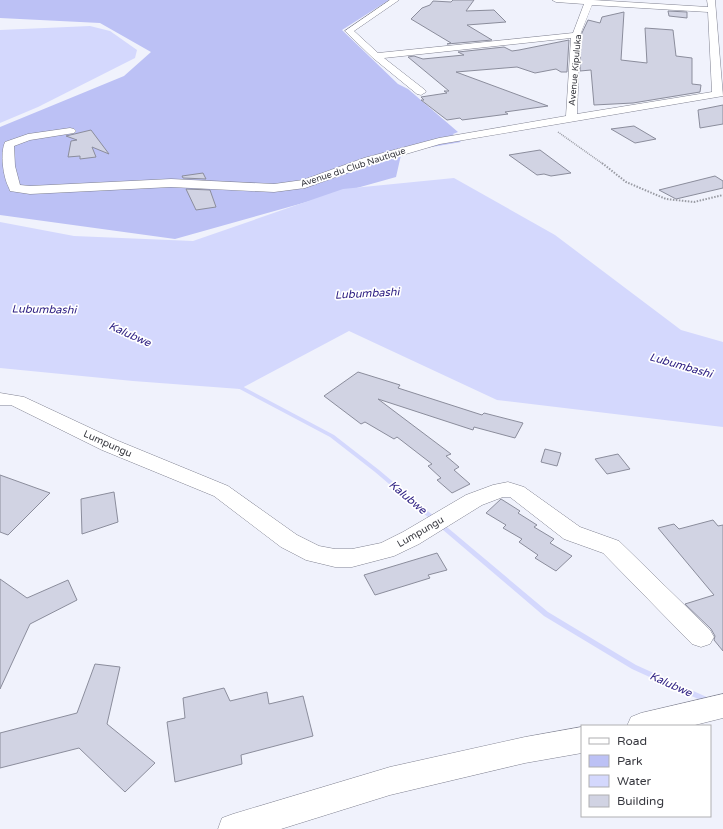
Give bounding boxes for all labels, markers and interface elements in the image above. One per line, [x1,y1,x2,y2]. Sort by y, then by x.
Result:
street label: Avenue Kipuluka [567,34,584,106]
street label: Avenue du Club Nautique [299,145,407,190]
water label: Lubumbashi [334,285,401,302]
water label: Lubumbashi [12,302,78,317]
water label: Kalubwe [107,319,154,350]
water label: Lubumbashi [648,350,715,381]
street label: Lumpungu [81,428,134,460]
water label: Kalubwe [386,478,430,517]
street label: Lumpungu [395,514,446,550]
water label: Kalubwe [648,669,695,700]
legend [581,725,711,817]
text: Road [617,734,647,748]
text: Park [617,754,643,768]
text: Water [617,774,652,788]
text: Building [617,794,664,808]

